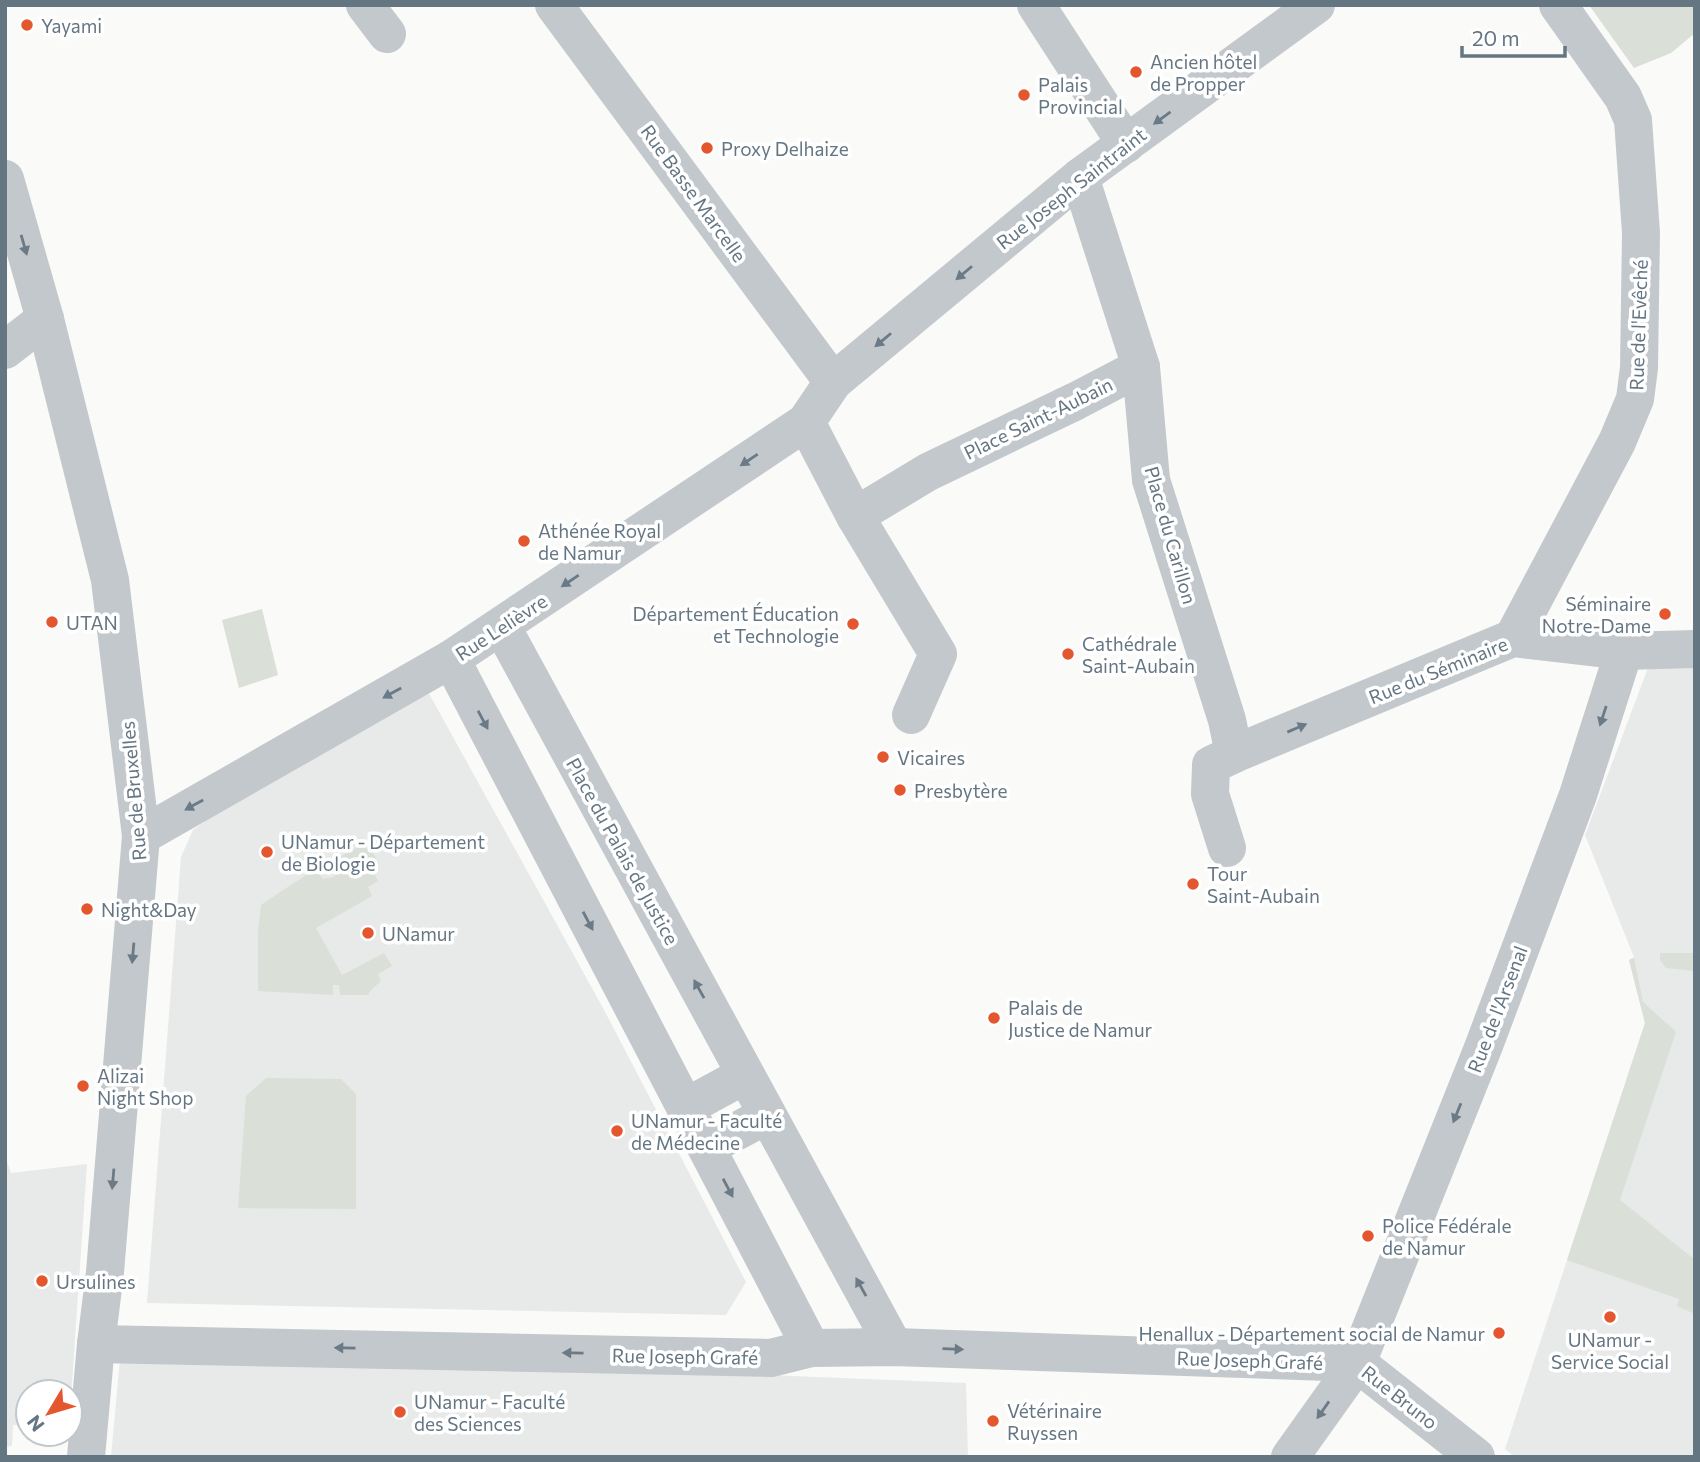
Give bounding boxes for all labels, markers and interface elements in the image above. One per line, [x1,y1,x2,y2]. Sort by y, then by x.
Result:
place label: Yayami [41,14,102,37]
scale bar [1462,14,1565,58]
marker: Yayami [19,17,35,33]
text: 20 m [1472,25,1520,50]
place label: Ancien hôtel de Propper [1150,50,1257,95]
marker: Ancien hôtel de Propper [1128,64,1144,80]
place label: Palais Provincial [1038,73,1123,118]
marker: Palais Provincial [1016,87,1032,103]
one-way arrow [1153,110,1171,124]
street label: Rue Basse Marcelle [636,120,752,266]
street label: Rue Joseph Saintraint [992,122,1151,254]
place label: Proxy Delhaize [721,137,849,160]
marker: Proxy Delhaize [699,140,715,156]
one-way arrow [19,234,29,255]
street label: Rue de l'Evêché [1624,259,1652,391]
one-way arrow [955,265,972,280]
one-way arrow [875,332,892,347]
street label: Place Saint-Aubain [960,372,1116,464]
one-way arrow [740,453,758,467]
street label: Place du Carillon [1140,463,1202,607]
place label: Athénée Royal de Namur [538,519,661,564]
marker: Athénée Royal de Namur [516,533,532,549]
one-way arrow [561,574,579,588]
street label: Rue Lelièvre [451,589,551,665]
place label: Séminaire Notre-Dame [1542,592,1651,637]
place label: Département Éducation et Technologie [633,602,839,647]
marker: Séminaire Notre-Dame [1657,606,1673,622]
place label: UTAN [66,611,118,634]
marker: UTAN [44,614,60,630]
marker: Département Éducation et Technologie [845,616,861,632]
place label: Cathédrale Saint-Aubain [1082,632,1195,677]
street label: Rue du Séminaire [1365,632,1511,708]
marker: Cathédrale Saint-Aubain [1060,646,1076,662]
one-way arrow [382,687,402,699]
one-way arrow [1597,705,1608,726]
one-way arrow [477,710,489,730]
street label: Rue de Bruxelles [115,720,151,862]
one-way arrow [1286,723,1307,734]
place label: Vicaires [897,746,965,769]
marker: Vicaires [875,749,891,765]
street label: Place du Palais de Justice [562,753,684,949]
place label: Presbytère [914,779,1008,802]
marker: Presbytère [892,782,908,798]
one-way arrow [184,799,203,811]
place label: UNamur - Département de Biologie [281,830,485,875]
marker: UNamur - Département de Biologie [259,844,275,860]
place label: Tour Saint-Aubain [1207,862,1320,907]
marker: Tour Saint-Aubain [1185,876,1201,892]
place label: Night&Day [101,898,197,921]
marker: Night&Day [79,901,95,917]
one-way arrow [582,912,594,932]
place label: UNamur [382,922,455,945]
marker: UNamur [360,925,376,941]
one-way arrow [127,942,138,964]
street label: Rue de l'Arsenal [1462,942,1532,1076]
one-way arrow [693,979,705,999]
place label: Palais de Justice de Namur [1008,996,1153,1041]
marker: Palais de Justice de Namur [986,1010,1002,1026]
place label: Alizai Night Shop [97,1064,193,1109]
marker: Alizai Night Shop [75,1078,91,1094]
one-way arrow [1451,1103,1462,1124]
place label: UNamur - Faculté de Médecine [631,1109,782,1154]
marker: UNamur - Faculté de Médecine [609,1123,625,1139]
one-way arrow [107,1168,118,1190]
one-way arrow [722,1178,734,1198]
place label: Police Fédérale de Namur [1382,1214,1511,1259]
marker: Police Fédérale de Namur [1360,1228,1376,1244]
place label: Ursulines [56,1270,136,1293]
marker: Ursulines [34,1273,50,1289]
one-way arrow [855,1278,867,1297]
marker: UNamur - Service Social [1602,1309,1618,1325]
place label: Henallux - Département social de Namur [1139,1322,1485,1345]
marker: Henallux - Département social de Namur [1491,1325,1507,1341]
place label: UNamur - Service Social [1551,1328,1669,1373]
one-way arrow [334,1343,356,1354]
street label: Rue Joseph Grafé [612,1343,758,1369]
one-way arrow [942,1344,964,1355]
street label: Rue Joseph Grafé [1176,1346,1324,1374]
one-way arrow [562,1347,584,1359]
street label: Rue Bruno [1358,1360,1442,1434]
north arrow [14,1378,84,1448]
place label: UNamur - Faculté des Sciences [414,1390,565,1435]
place label: Vétérinaire Ruyssen [1007,1399,1102,1444]
one-way arrow [1317,1401,1331,1419]
marker: UNamur - Faculté des Sciences [392,1404,408,1420]
text: N [22,1411,49,1436]
marker: Vétérinaire Ruyssen [985,1413,1001,1429]

